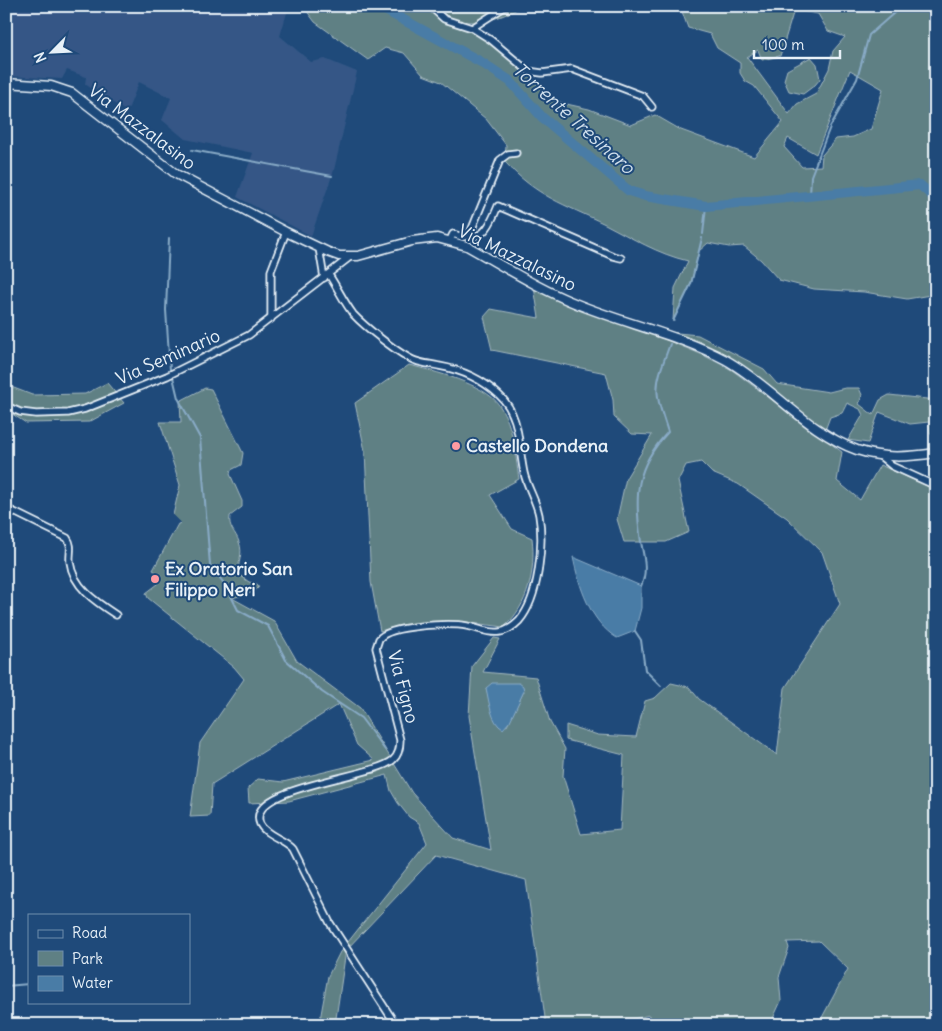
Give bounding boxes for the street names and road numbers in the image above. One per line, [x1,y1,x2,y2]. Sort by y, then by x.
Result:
street label: Via Mazzalasino [84,79,201,175]
street label: Via Mazzalasino [454,219,580,296]
street label: Via Seminario [112,323,223,390]
street label: Via Figno [383,648,424,726]

